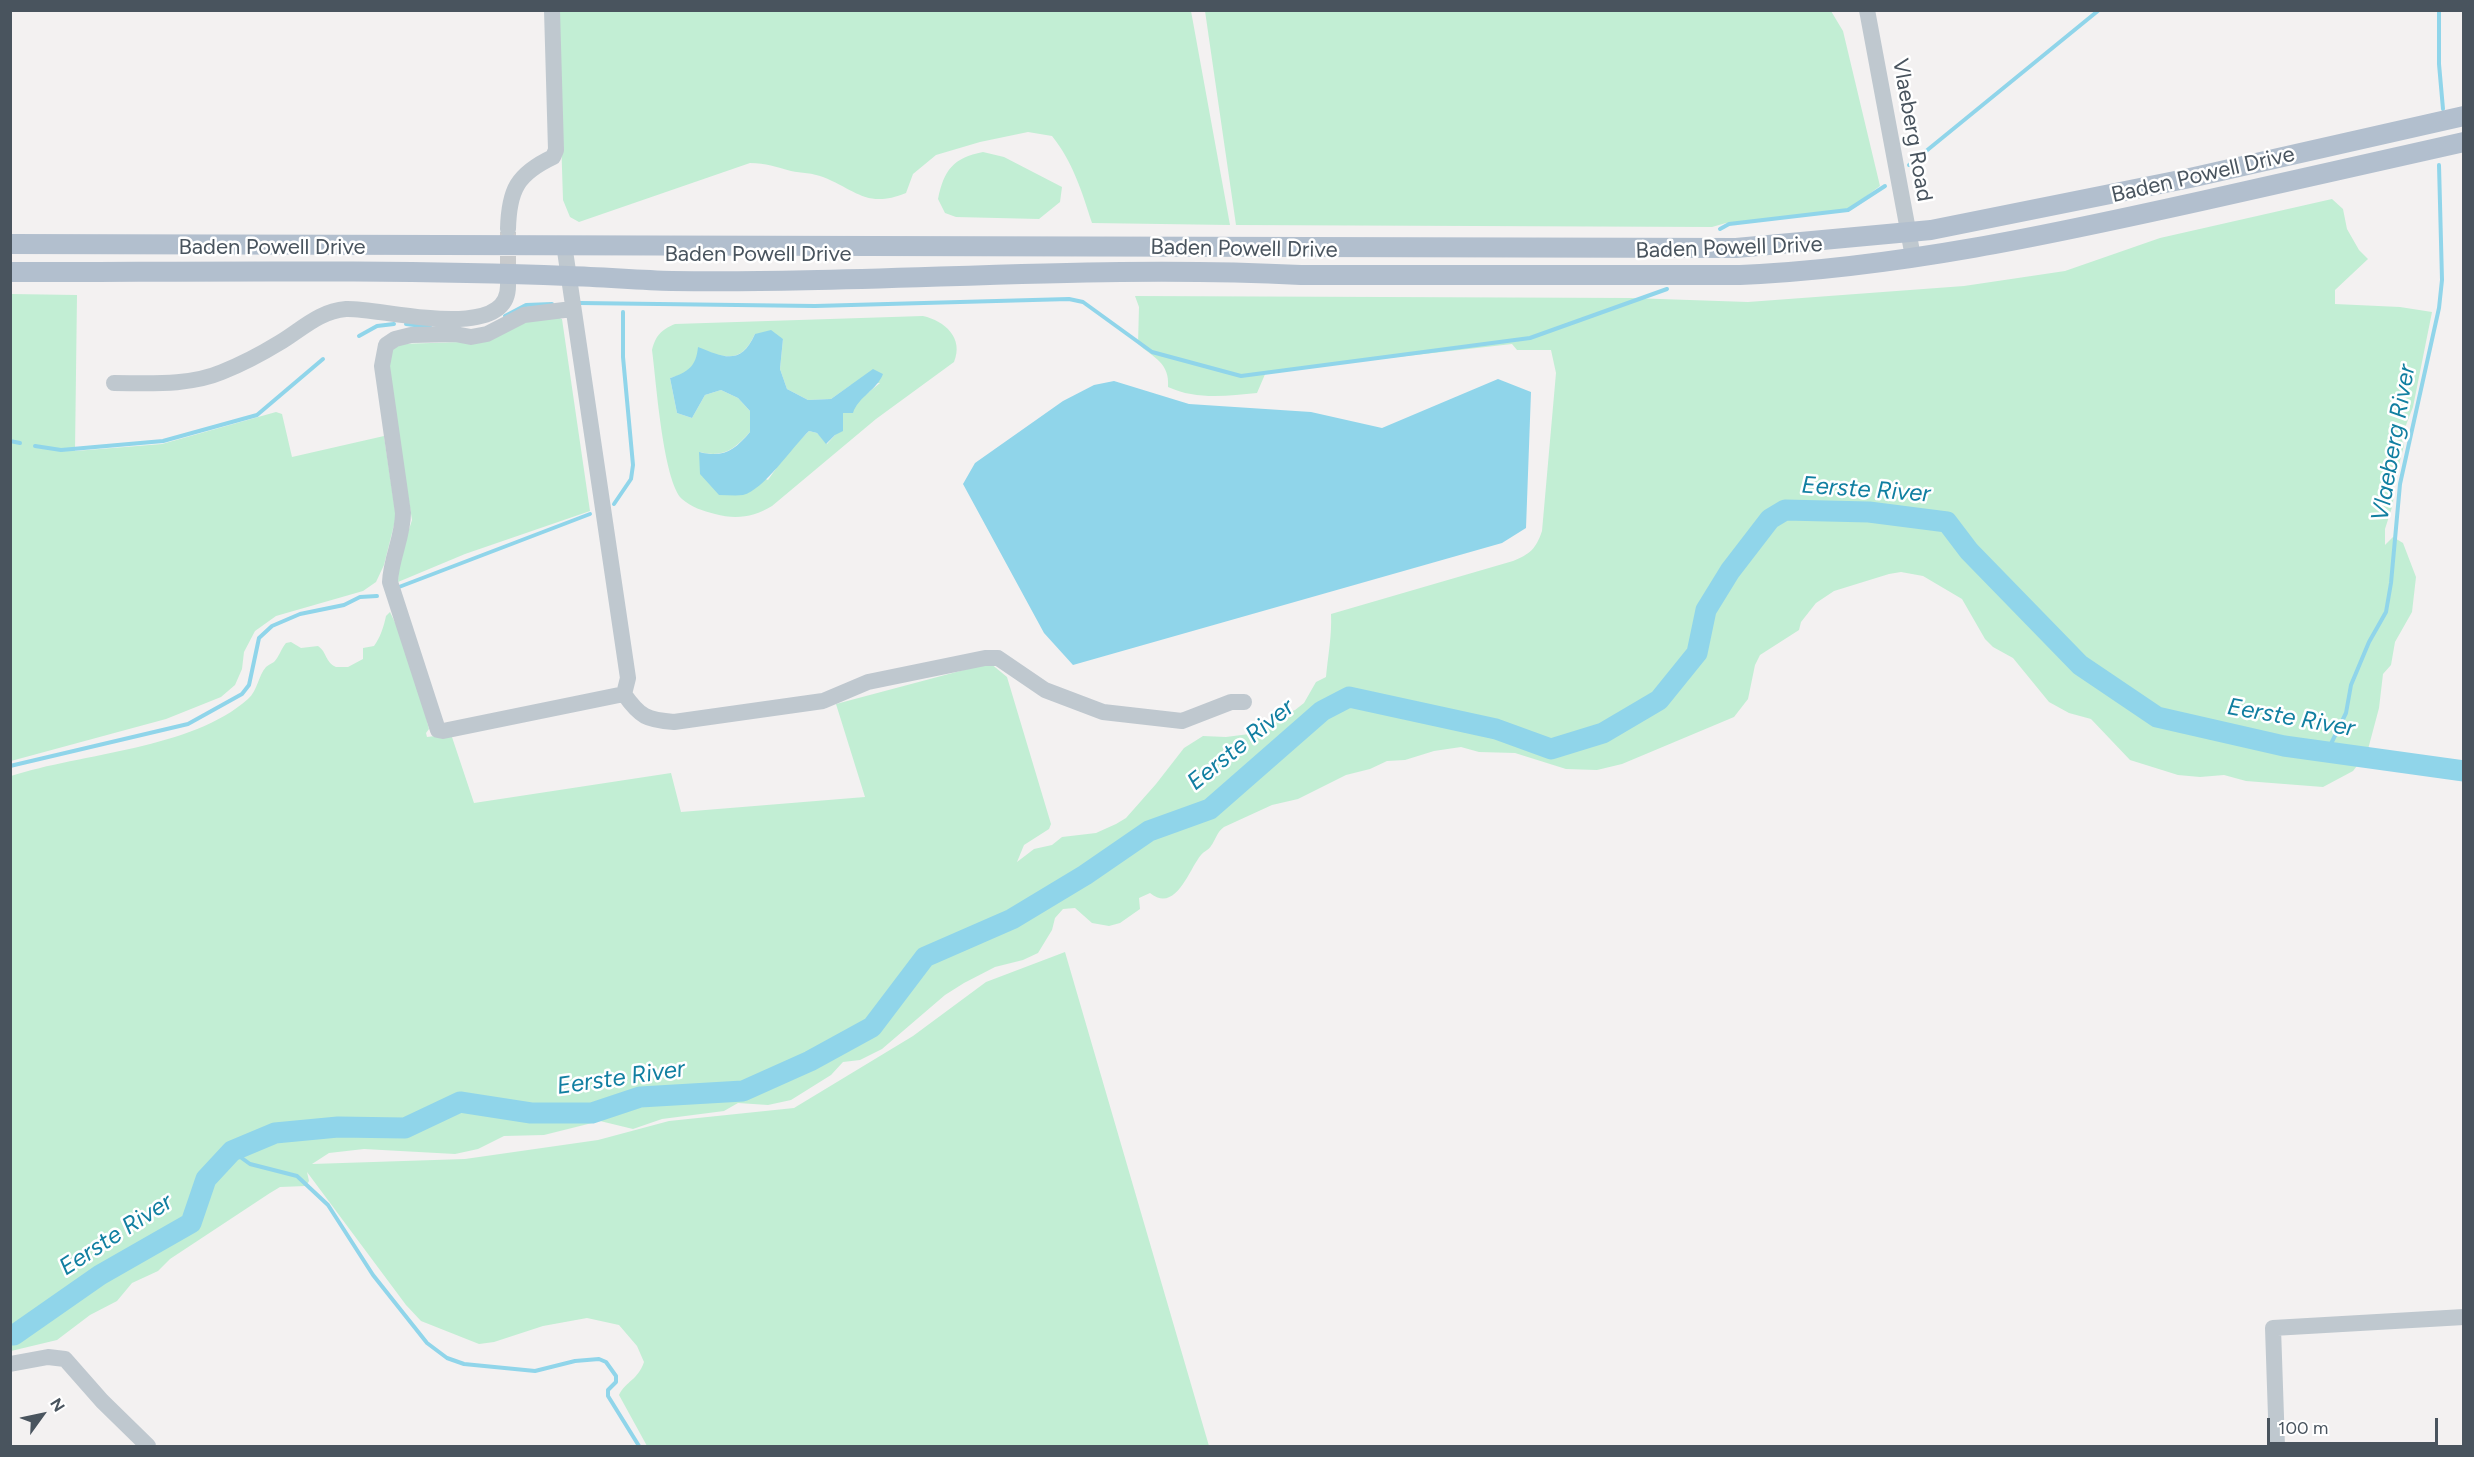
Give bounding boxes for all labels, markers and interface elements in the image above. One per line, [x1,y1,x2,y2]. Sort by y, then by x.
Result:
street label: Vlaeberg Road [1886,56,1938,204]
street label: Baden Powell Drive [2109,141,2297,209]
street label: Baden Powell Drive [1635,232,1823,264]
street label: Baden Powell Drive [1150,234,1338,264]
street label: Baden Powell Drive [178,235,366,261]
street label: Baden Powell Drive [664,242,852,268]
water label: Vlaeberg River [2366,362,2422,524]
water label: Eerste River [1801,471,1931,509]
water label: Eerste River [1182,693,1300,797]
water label: Eerste River [2225,693,2357,743]
water label: Eerste River [555,1055,687,1101]
water label: Eerste River [54,1188,178,1282]
north arrow [12,1385,72,1445]
text: N [46,1395,69,1415]
scale bar [2270,1406,2441,1444]
text: 100 m [2278,1417,2328,1439]

